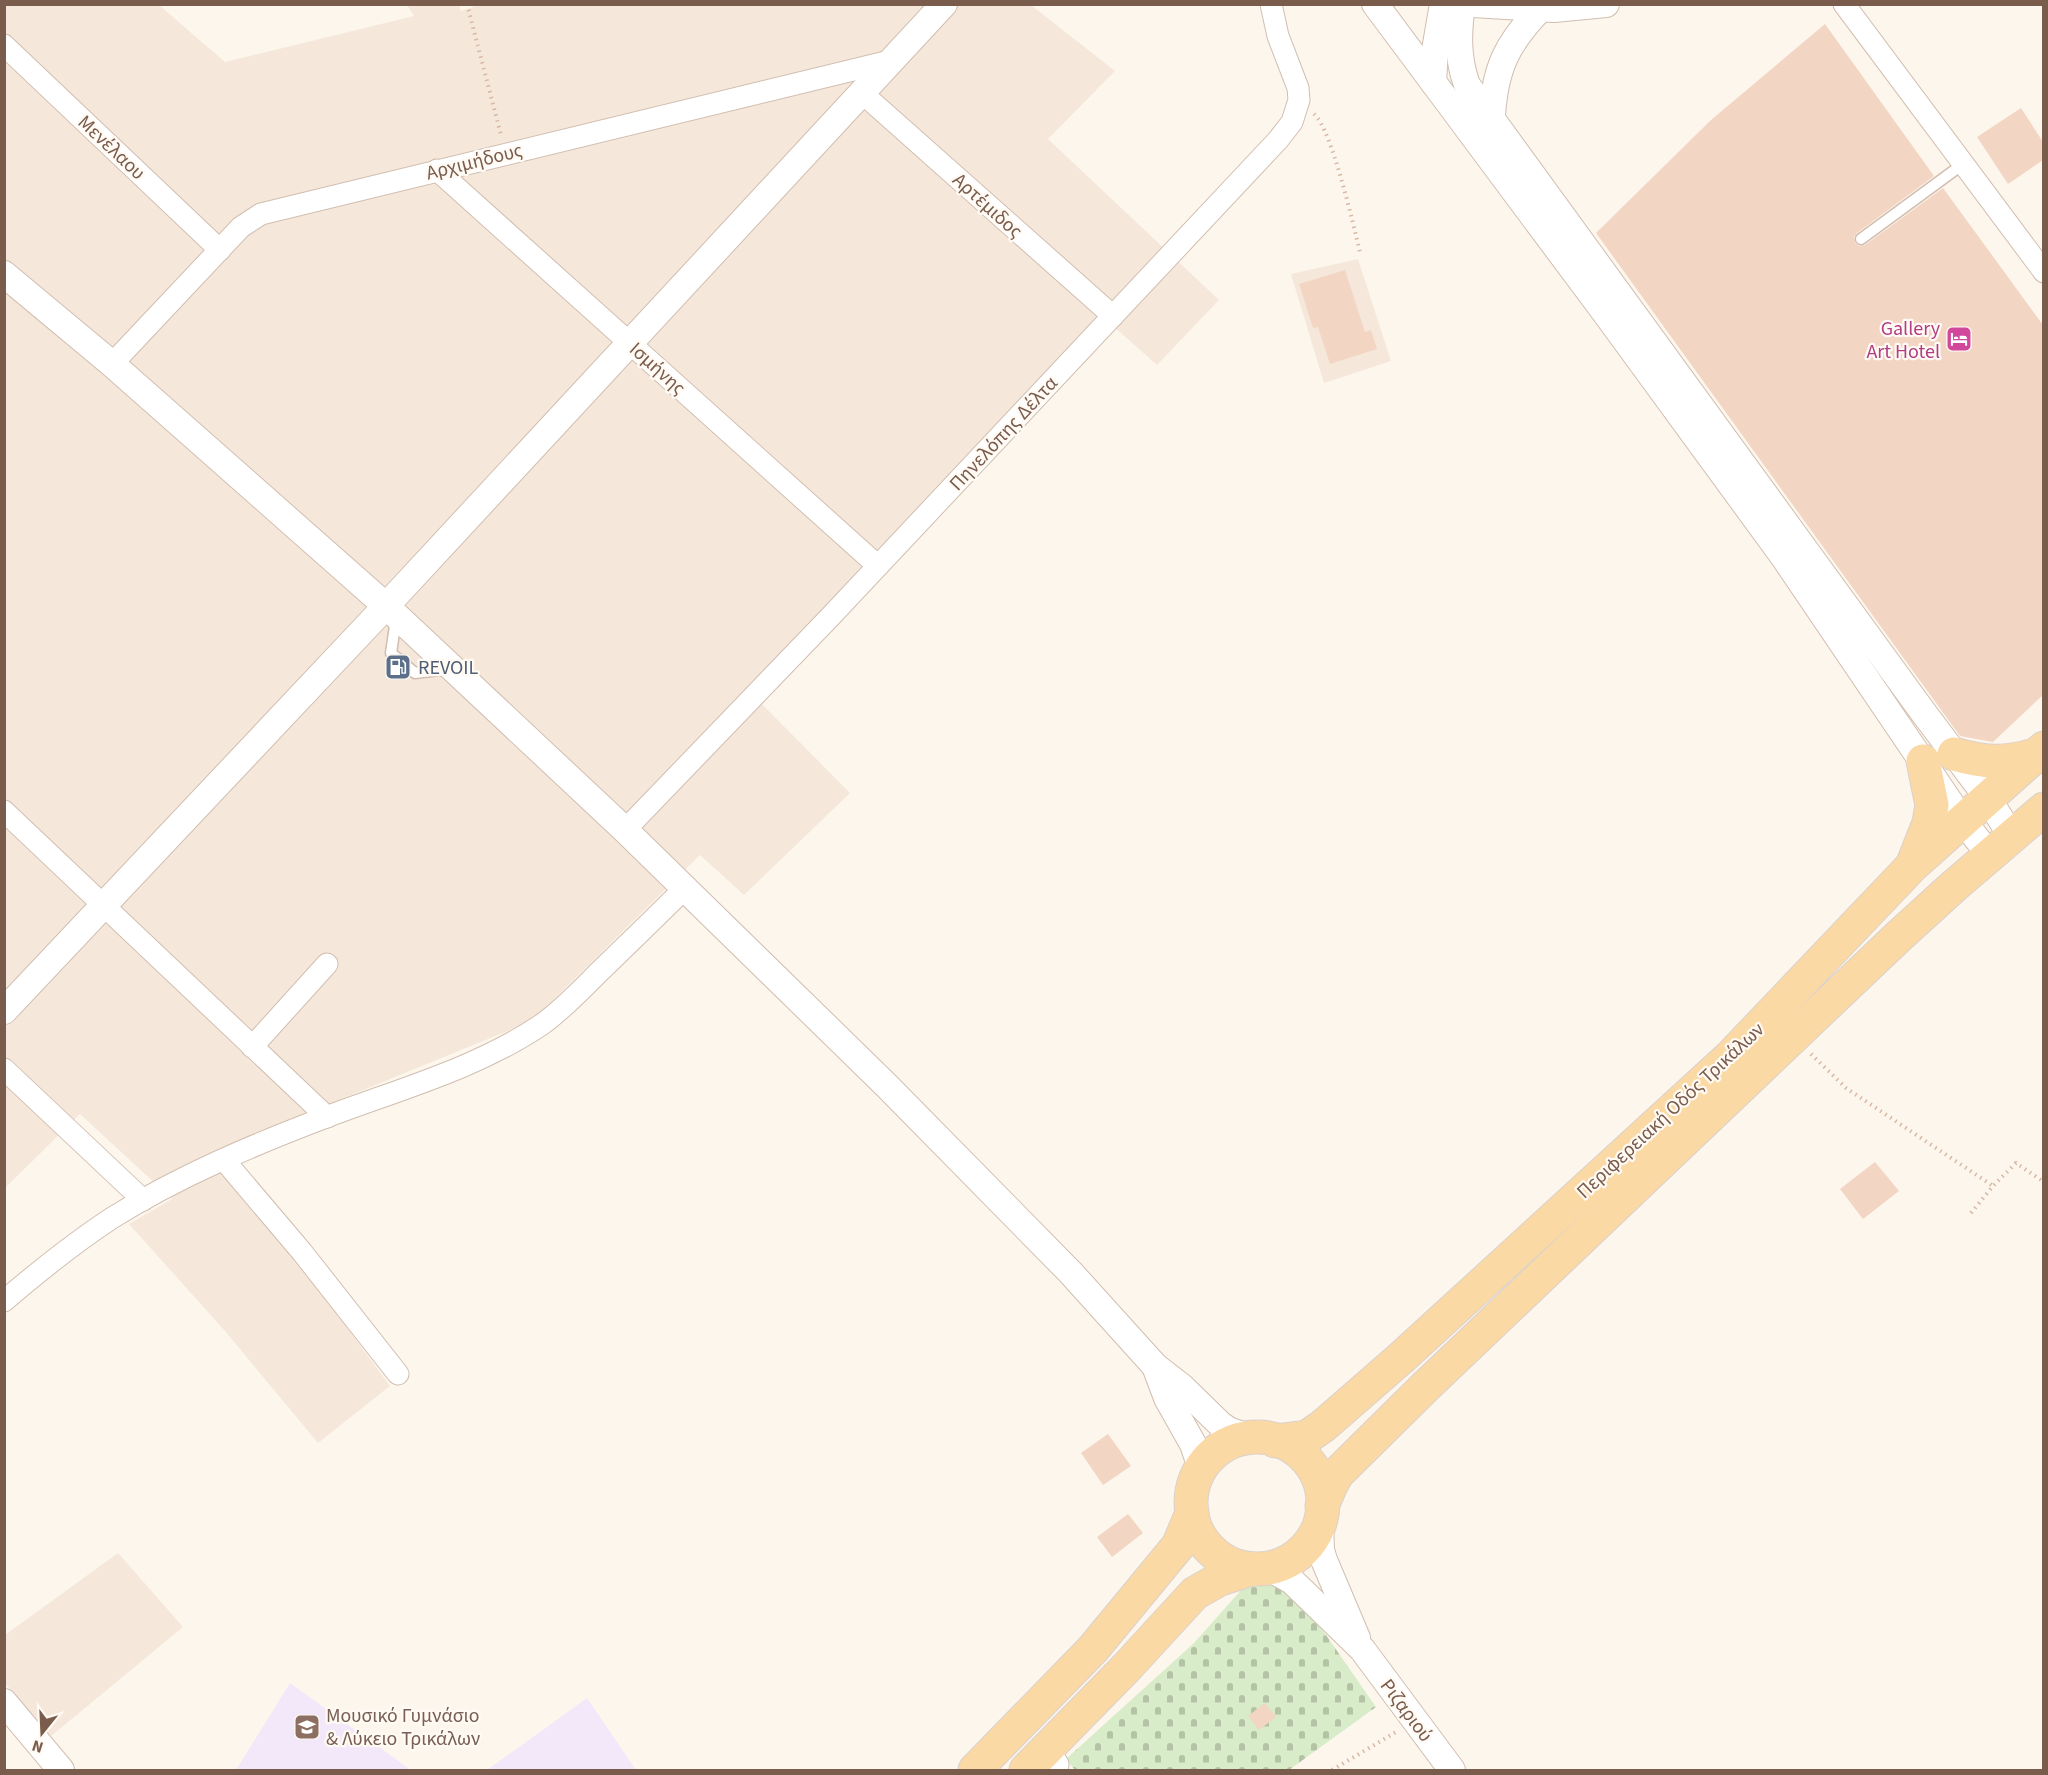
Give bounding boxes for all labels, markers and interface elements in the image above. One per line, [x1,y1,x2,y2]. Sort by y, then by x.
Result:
street label: Μενέλαου [71,109,151,186]
street label: Αρχιμήδους [423,136,526,187]
street label: Αρτέμιδος [946,167,1029,245]
place label: Gallery Art Hotel [1866,315,1941,366]
hotel icon: Gallery Art Hotel [1944,324,1974,354]
street label: Ισμήνης [623,336,692,402]
street label: Πηνελόπης Δέλτα [943,370,1064,497]
fuel station icon: REVOIL [383,652,413,682]
place label: REVOIL [418,654,479,682]
street label: Περιφερειακή Οδός Τρικάλων [1571,1016,1771,1205]
street label: Ριζαριού [1373,1673,1439,1748]
place label: Μουσικό Γυμνάσιο & Λύκειο Τρικάλων [326,1702,481,1753]
north arrow [12,1703,72,1763]
school or university icon: Μουσικό Γυμνάσιο & Λύκειο Τρικάλων [292,1712,322,1742]
text: N [29,1734,46,1758]

